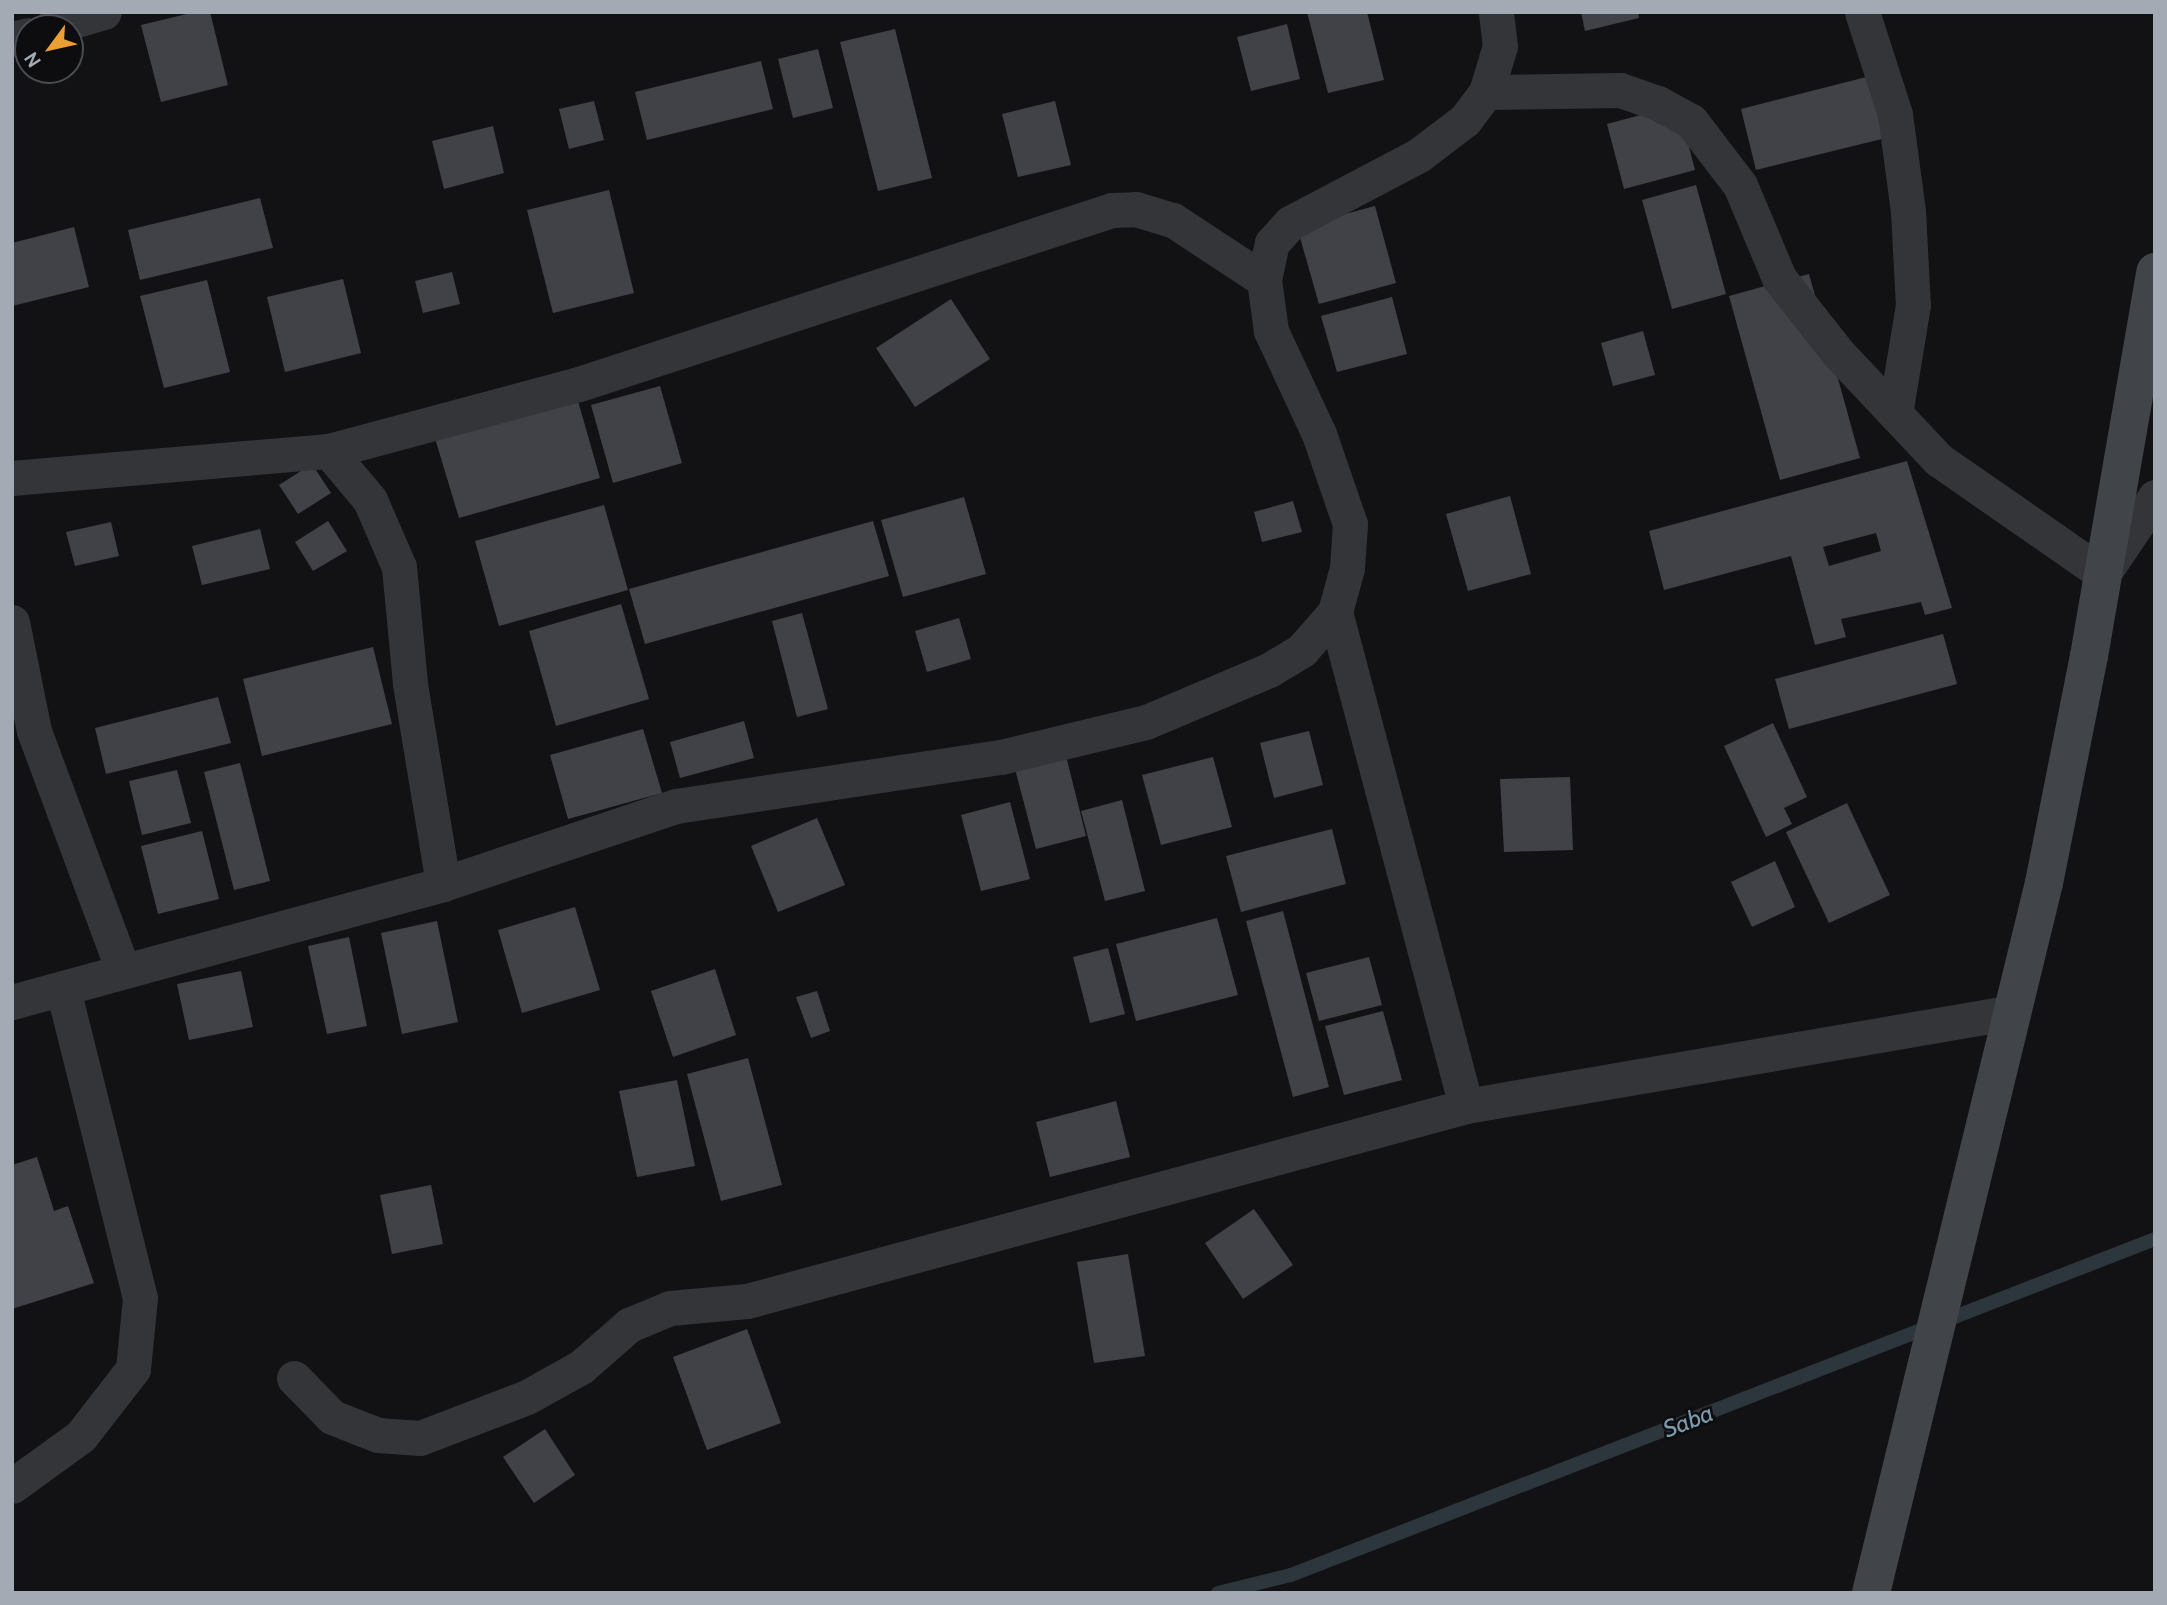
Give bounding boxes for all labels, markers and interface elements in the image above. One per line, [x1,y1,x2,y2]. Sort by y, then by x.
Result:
north arrow [14,14,84,84]
text: N [19,48,46,72]
water label: Saba [1659,1398,1717,1444]

